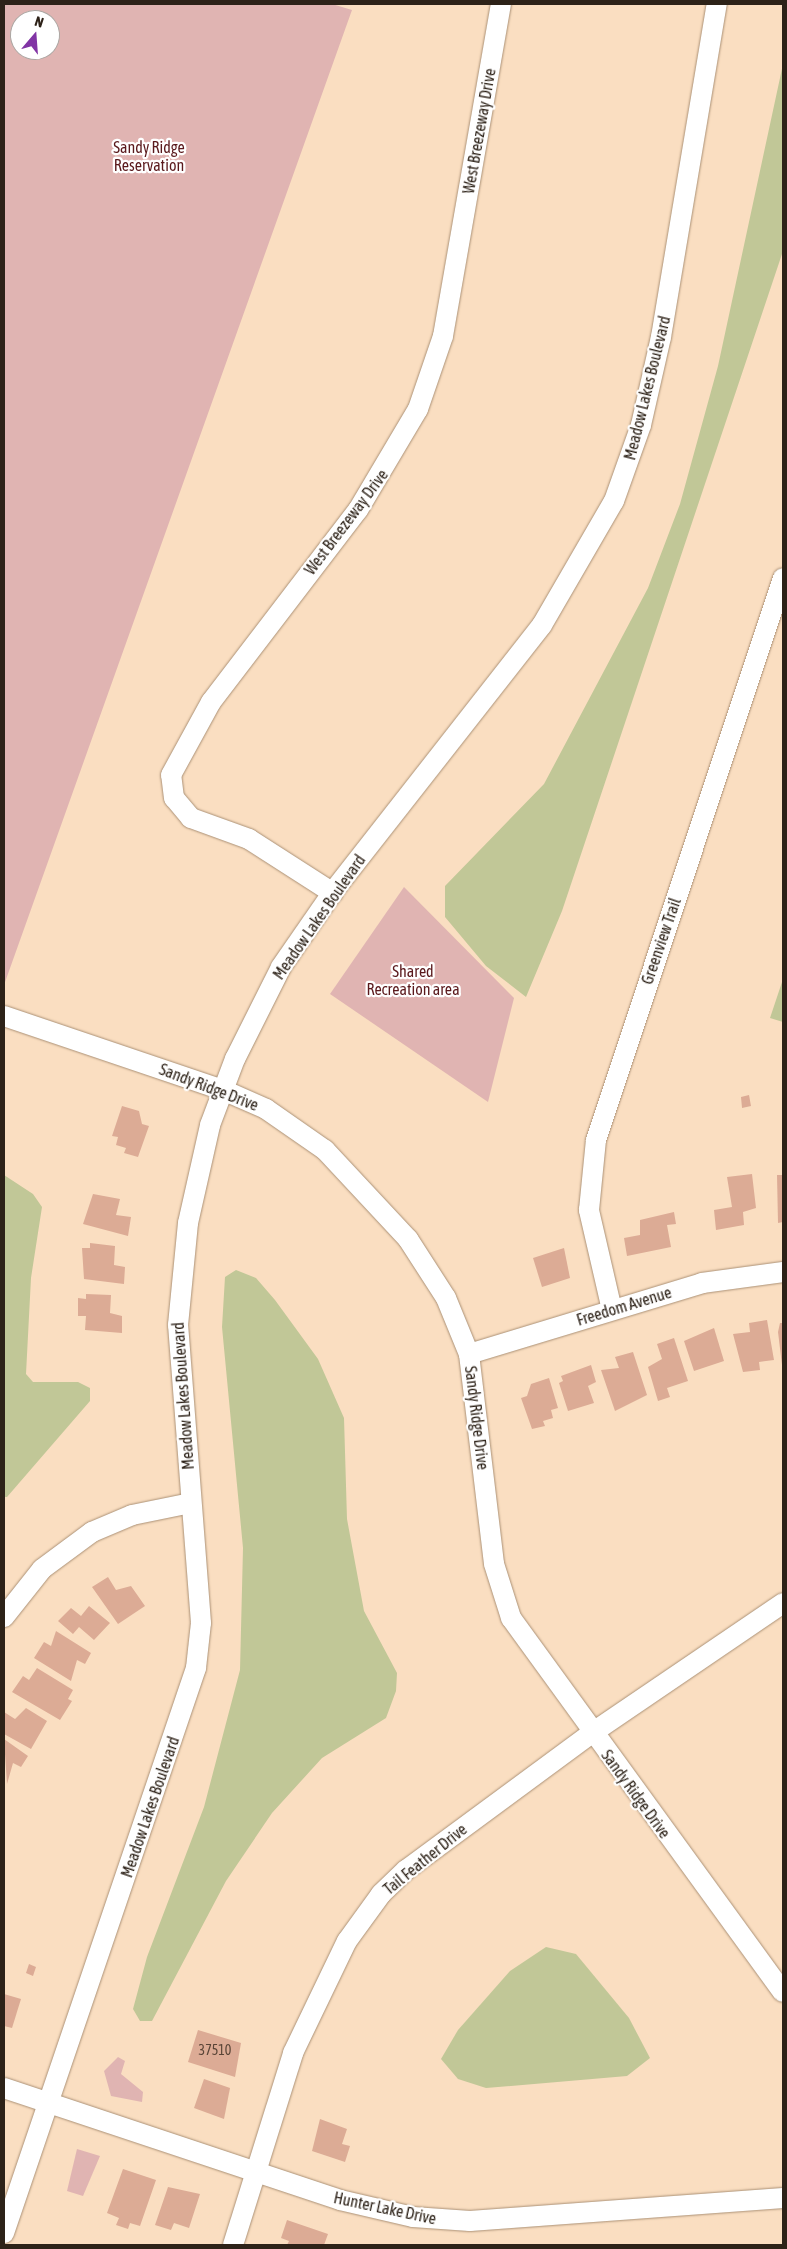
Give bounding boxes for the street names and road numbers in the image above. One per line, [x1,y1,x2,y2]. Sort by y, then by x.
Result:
street label: West Breezeway Drive [459,67,499,195]
street label: Meadow Lakes Boulevard [620,314,674,462]
street label: West Breezeway Drive [300,466,392,578]
street label: Meadow Lakes Boulevard [269,851,369,983]
street label: Greenview Trail [637,895,685,987]
street label: Sandy Ridge Drive [157,1059,261,1115]
street label: Freedom Avenue [574,1282,674,1330]
street label: Meadow Lakes Boulevard [168,1322,198,1470]
street label: Sandy Ridge Drive [461,1365,493,1471]
street label: Meadow Lakes Boulevard [117,1734,183,1880]
street label: Sandy Ridge Drive [597,1746,675,1842]
street label: Tail Feather Drive [379,1819,471,1899]
street label: Hunter Lake Drive [332,2188,438,2228]

